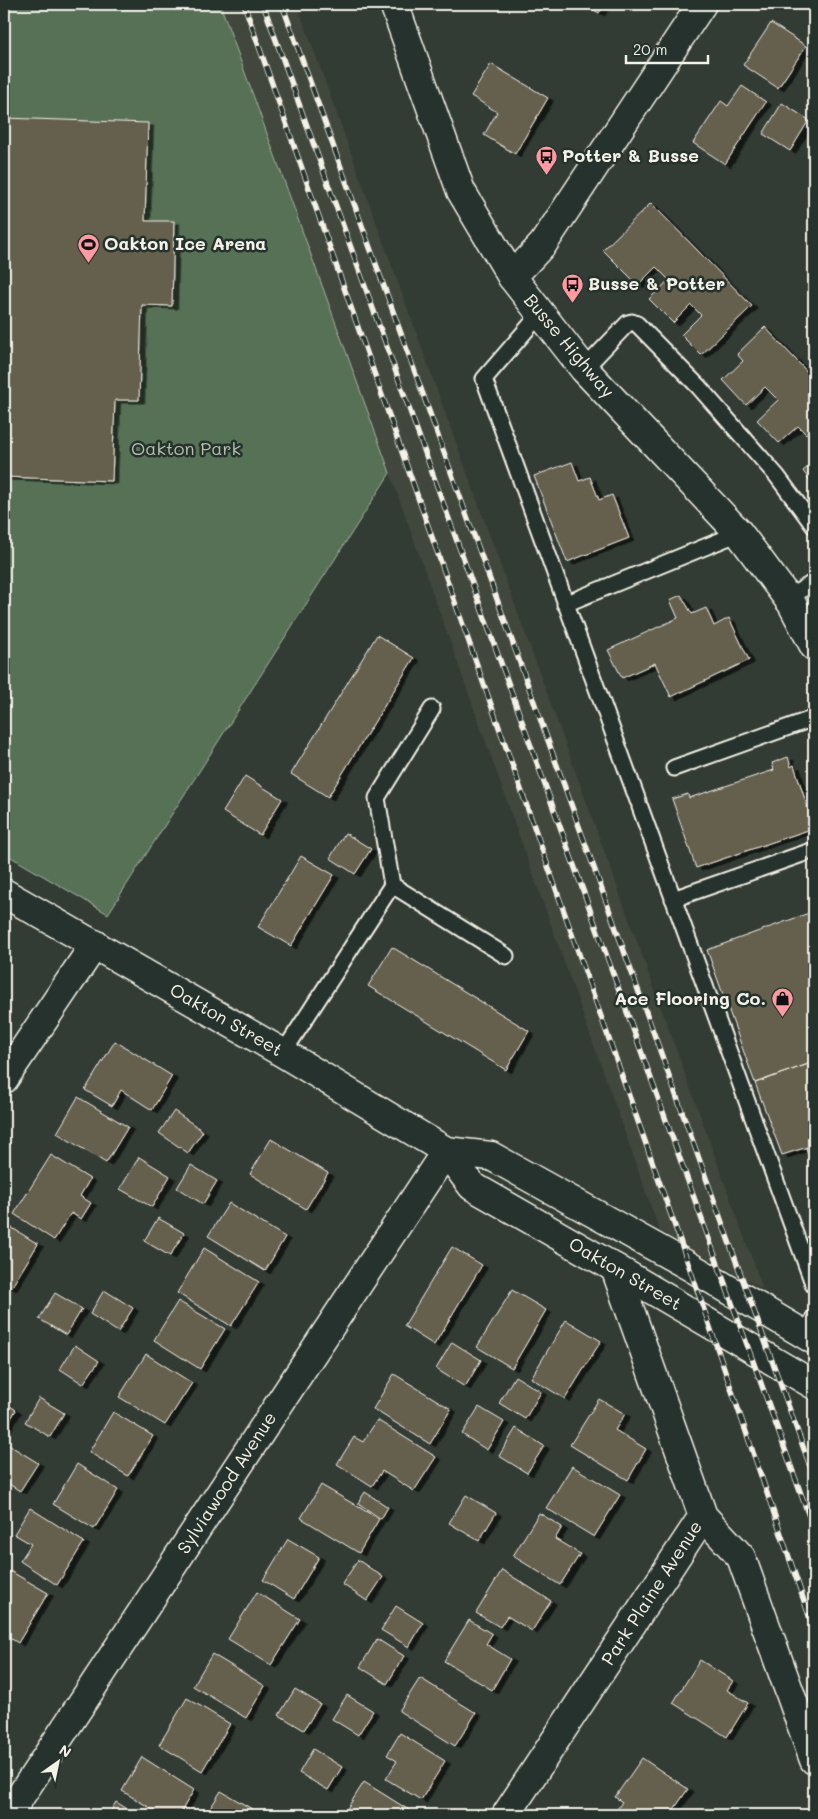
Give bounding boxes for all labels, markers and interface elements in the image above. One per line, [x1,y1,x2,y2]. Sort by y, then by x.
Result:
scale bar [626,32,708,64]
text: 20 m [633,39,667,59]
place label: Potter & Busse [562,143,699,167]
bus stop icon: Potter & Busse [534,144,558,175]
place label: Oakton Ice Arena [104,231,266,255]
sports icon: Oakton Ice Arena [76,232,100,263]
place label: Busse & Potter [588,271,725,295]
bus stop icon: Busse & Potter [560,272,584,303]
street label: Busse Highway [519,288,620,402]
park label: Oakton Park [131,436,241,460]
street label: Oakton Street [166,977,287,1061]
place label: Ace Flooring Co. [614,986,766,1010]
shop icon: Ace Flooring Co. [770,987,794,1018]
street label: Oakton Street [565,1231,686,1315]
street label: Sylviawood Avenue [171,1407,281,1558]
street label: Park Plaine Avenue [595,1515,707,1669]
north arrow [32,1736,82,1786]
text: N [56,1740,75,1762]

